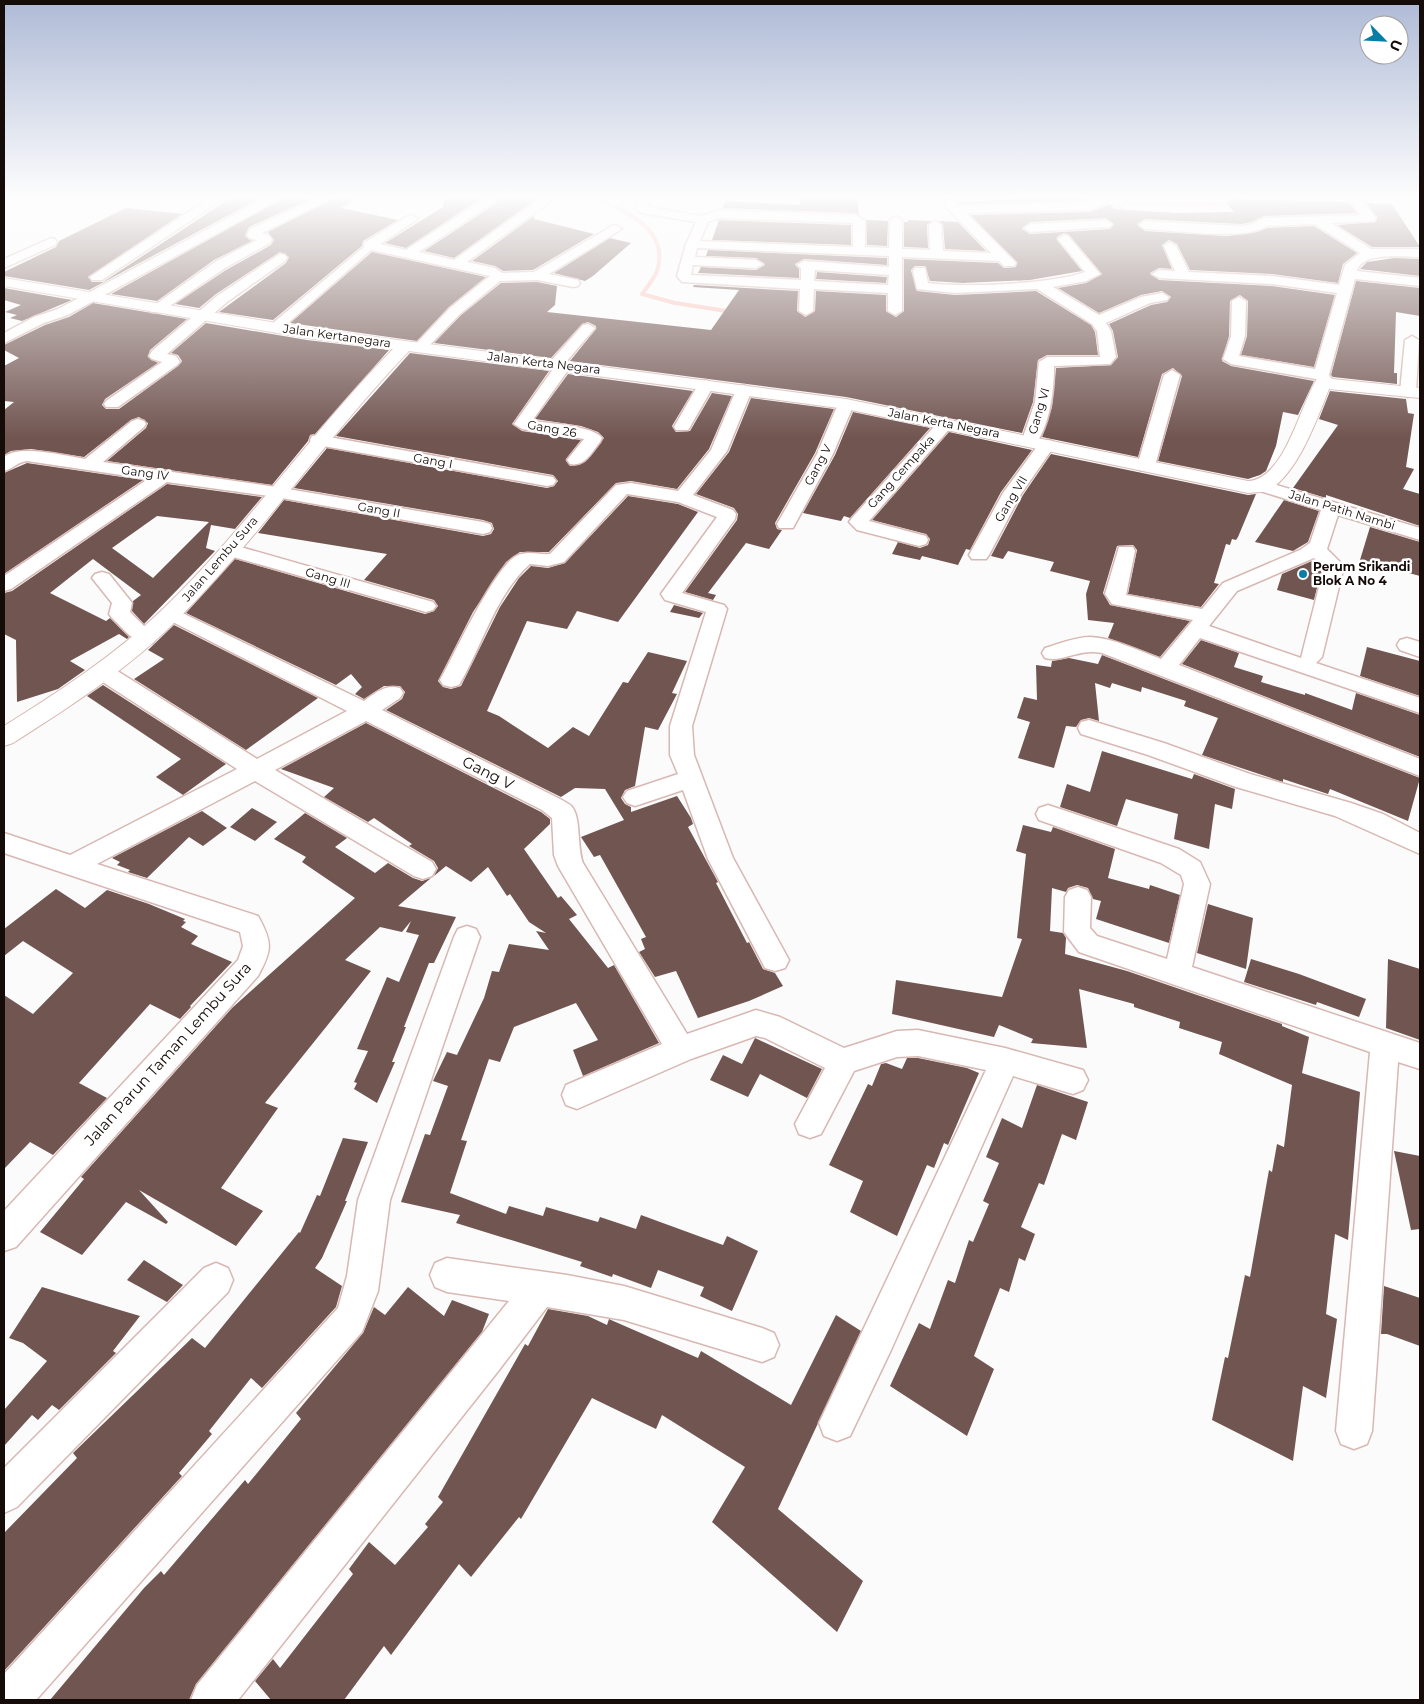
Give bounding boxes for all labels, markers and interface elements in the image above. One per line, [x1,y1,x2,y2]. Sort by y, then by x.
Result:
north arrow [1359,15,1409,65]
text: U [1385,37,1406,54]
street label: Jalan Kertanegara [281,320,392,351]
street label: Jalan Kerta Negara [486,348,601,377]
street label: Gang VI [1025,386,1052,436]
street label: Jalan Kerta Negara [886,404,1001,441]
street label: Gang 26 [526,417,578,440]
street label: Gang Cempaka [864,432,937,511]
street label: Gang V [801,441,835,488]
street label: Gang I [412,450,454,471]
street label: Gang IV [120,462,170,483]
street label: Gang VII [991,473,1030,525]
street label: Jalan Patih Nambi [1286,486,1397,533]
street label: Gang II [357,498,402,521]
street label: Jalan Lembu Sura [178,513,261,605]
place label: Perum Srikandi Blok A No 4 [1313,559,1410,588]
street label: Gang III [304,564,353,591]
marker: Perum Srikandi Blok A No 4 [1297,568,1309,580]
street label: Gang V [459,752,518,794]
street label: Jalan Parun Taman Lembu Sura [80,958,255,1150]

